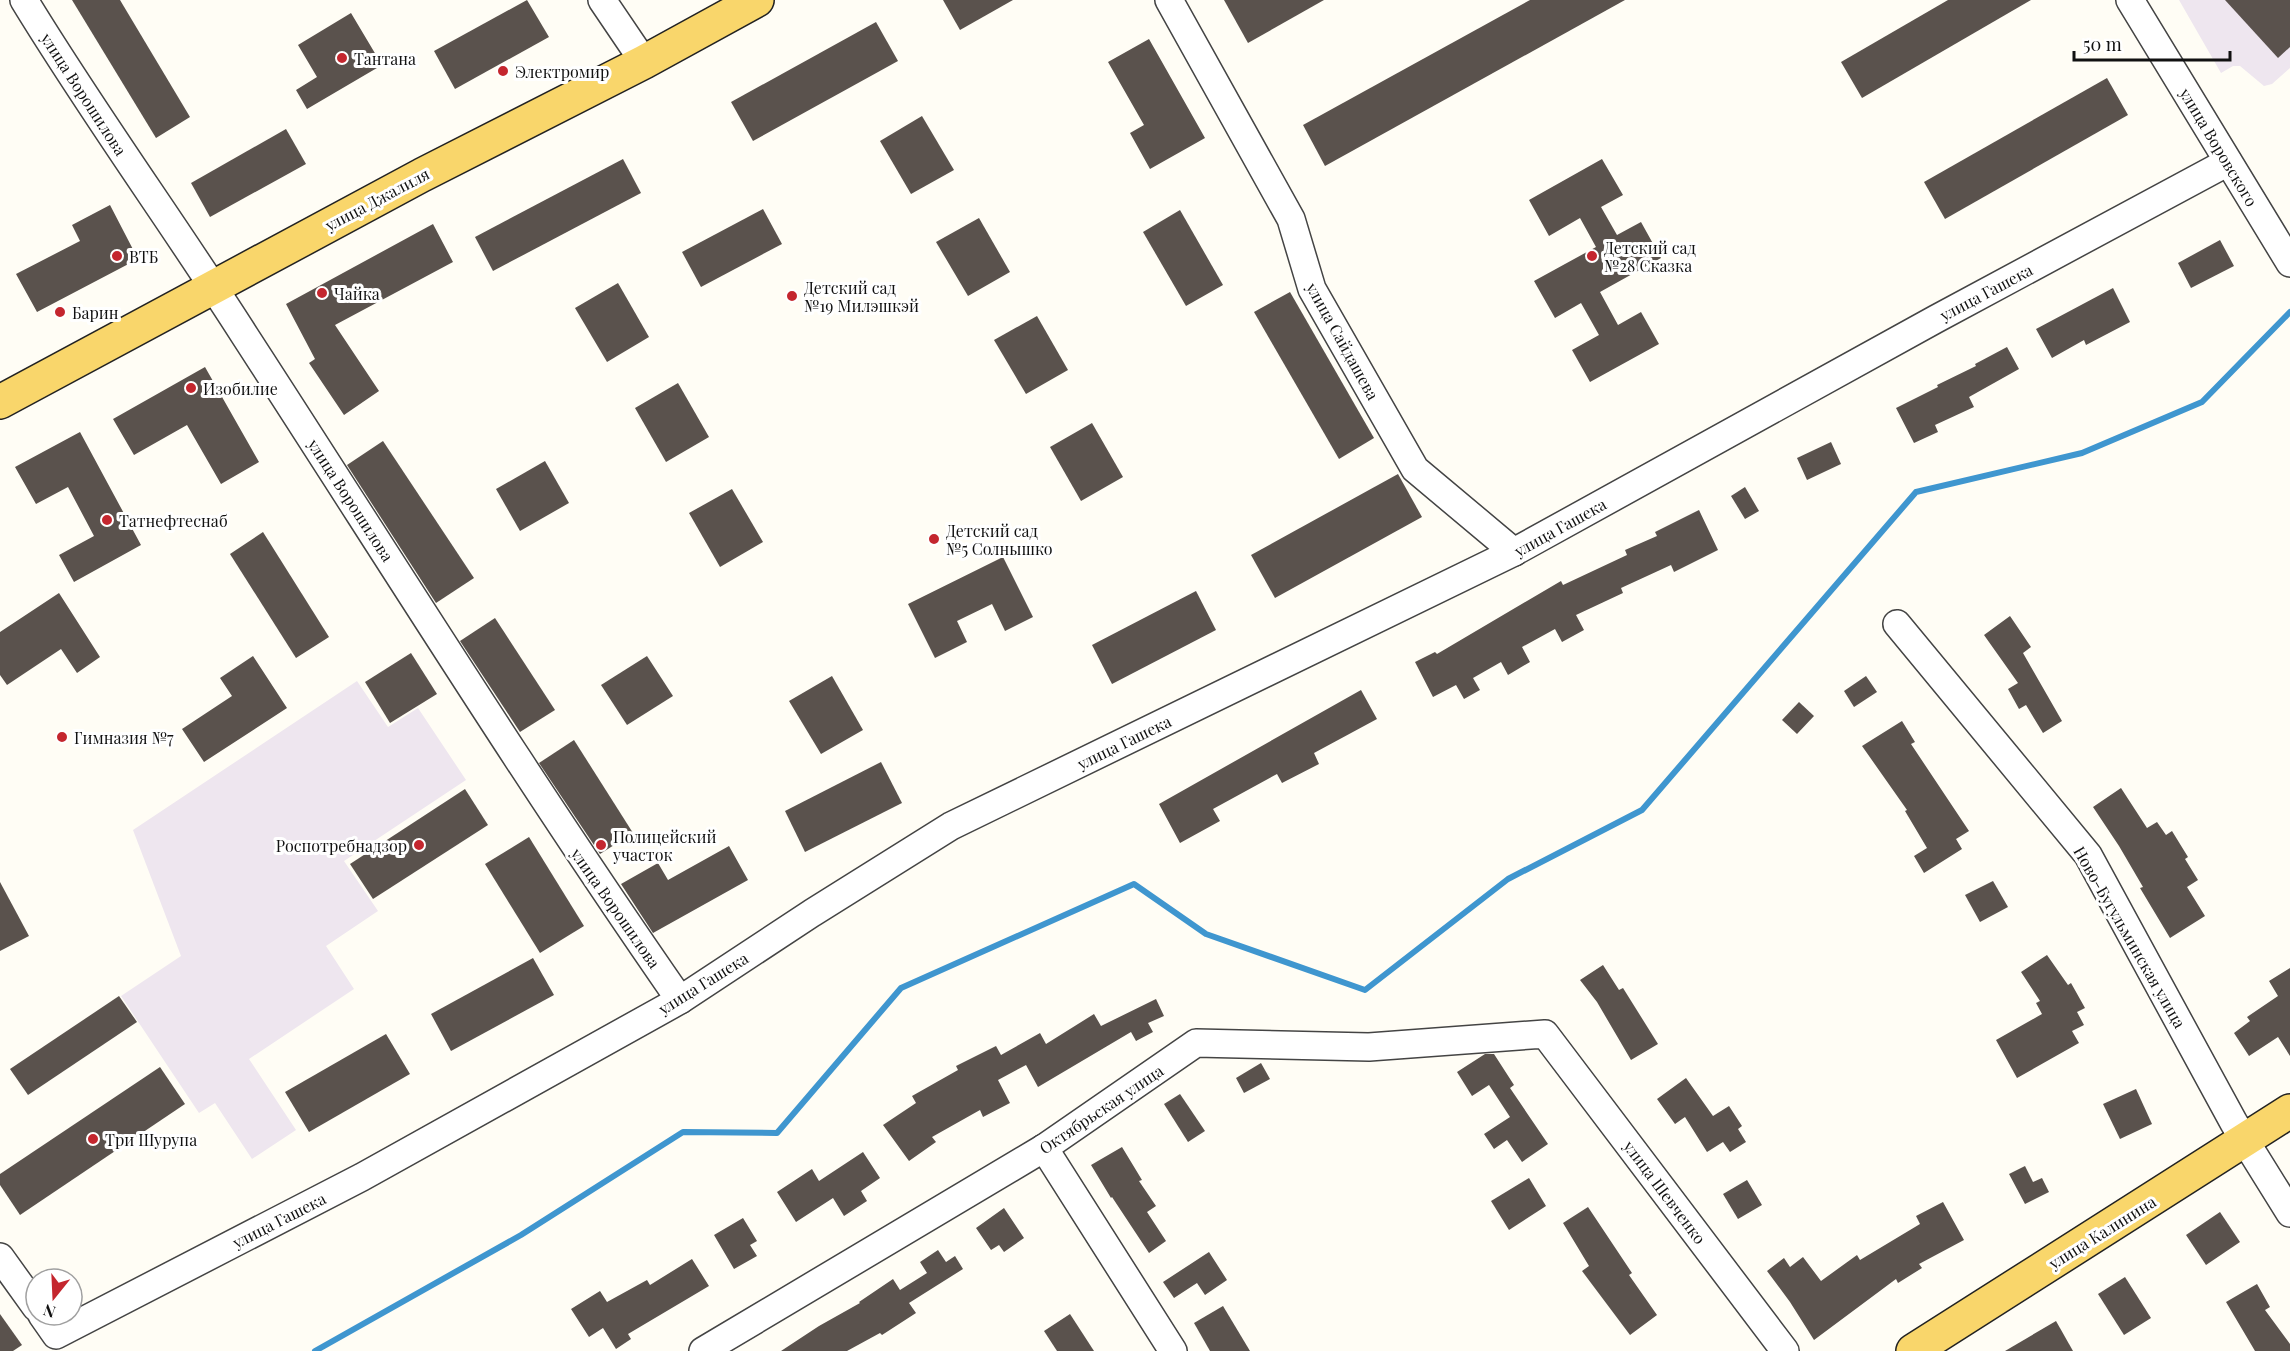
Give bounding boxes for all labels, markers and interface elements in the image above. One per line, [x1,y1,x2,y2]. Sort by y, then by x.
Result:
scale bar [2074,24,2230,62]
street label: улица Ворошилова [36,28,131,159]
text: 50 m [2083,32,2122,56]
place label: Тантана [354,48,416,69]
marker: Тантана [335,51,349,65]
place label: Электромир [515,61,609,82]
marker: Электромир [496,64,510,78]
street label: улица Воровского [2175,83,2263,210]
street label: улица Джалиля [320,162,433,236]
place label: Детский сад №28 Сказка [1604,237,1696,276]
place label: ВТБ [129,246,158,267]
marker: ВТБ [110,249,124,263]
marker: Детский сад №28 Сказка [1585,249,1599,263]
street label: улица Гашека [1935,259,2036,326]
place label: Детский сад №19 Милэшкэй [804,277,919,316]
street label: улица Сайдашева [1302,278,1384,403]
place label: Чайка [334,283,380,304]
marker: Чайка [315,286,329,300]
marker: Детский сад №19 Милэшкэй [785,289,799,303]
place label: Барин [72,302,119,323]
marker: Барин [53,305,67,319]
place label: Изобилие [203,378,278,399]
marker: Изобилие [184,381,198,395]
street label: улица Ворошилова [303,434,398,565]
street label: улица Гашека [1509,493,1610,561]
place label: Татнефтеснаб [119,510,228,531]
marker: Татнефтеснаб [100,513,114,527]
place label: Детский сад №5 Солнышко [946,520,1053,559]
marker: Детский сад №5 Солнышко [927,532,941,546]
street label: улица Гашека [1073,710,1174,774]
place label: Гимназия №7 [74,727,174,748]
marker: Гимназия №7 [55,730,69,744]
place label: Полицейский участок [612,826,716,865]
place label: Роспотребнадзор [276,835,407,856]
marker: Роспотребнадзор [412,838,426,852]
marker: Полицейский участок [594,838,608,852]
street label: Ново-Бугульминская улица [2069,842,2191,1032]
street label: улица Ворошилова [566,843,665,972]
street label: улица Гашека [653,947,752,1019]
street label: Октябрьская улица [1035,1060,1167,1158]
place label: Три Шурупа [105,1129,197,1150]
marker: Три Шурупа [86,1132,100,1146]
street label: улица Шевченко [1619,1135,1711,1248]
street label: улица Гашека [228,1187,329,1253]
street label: улица Калинина [2044,1191,2160,1274]
north arrow [24,1267,84,1327]
text: N [40,1300,58,1324]

